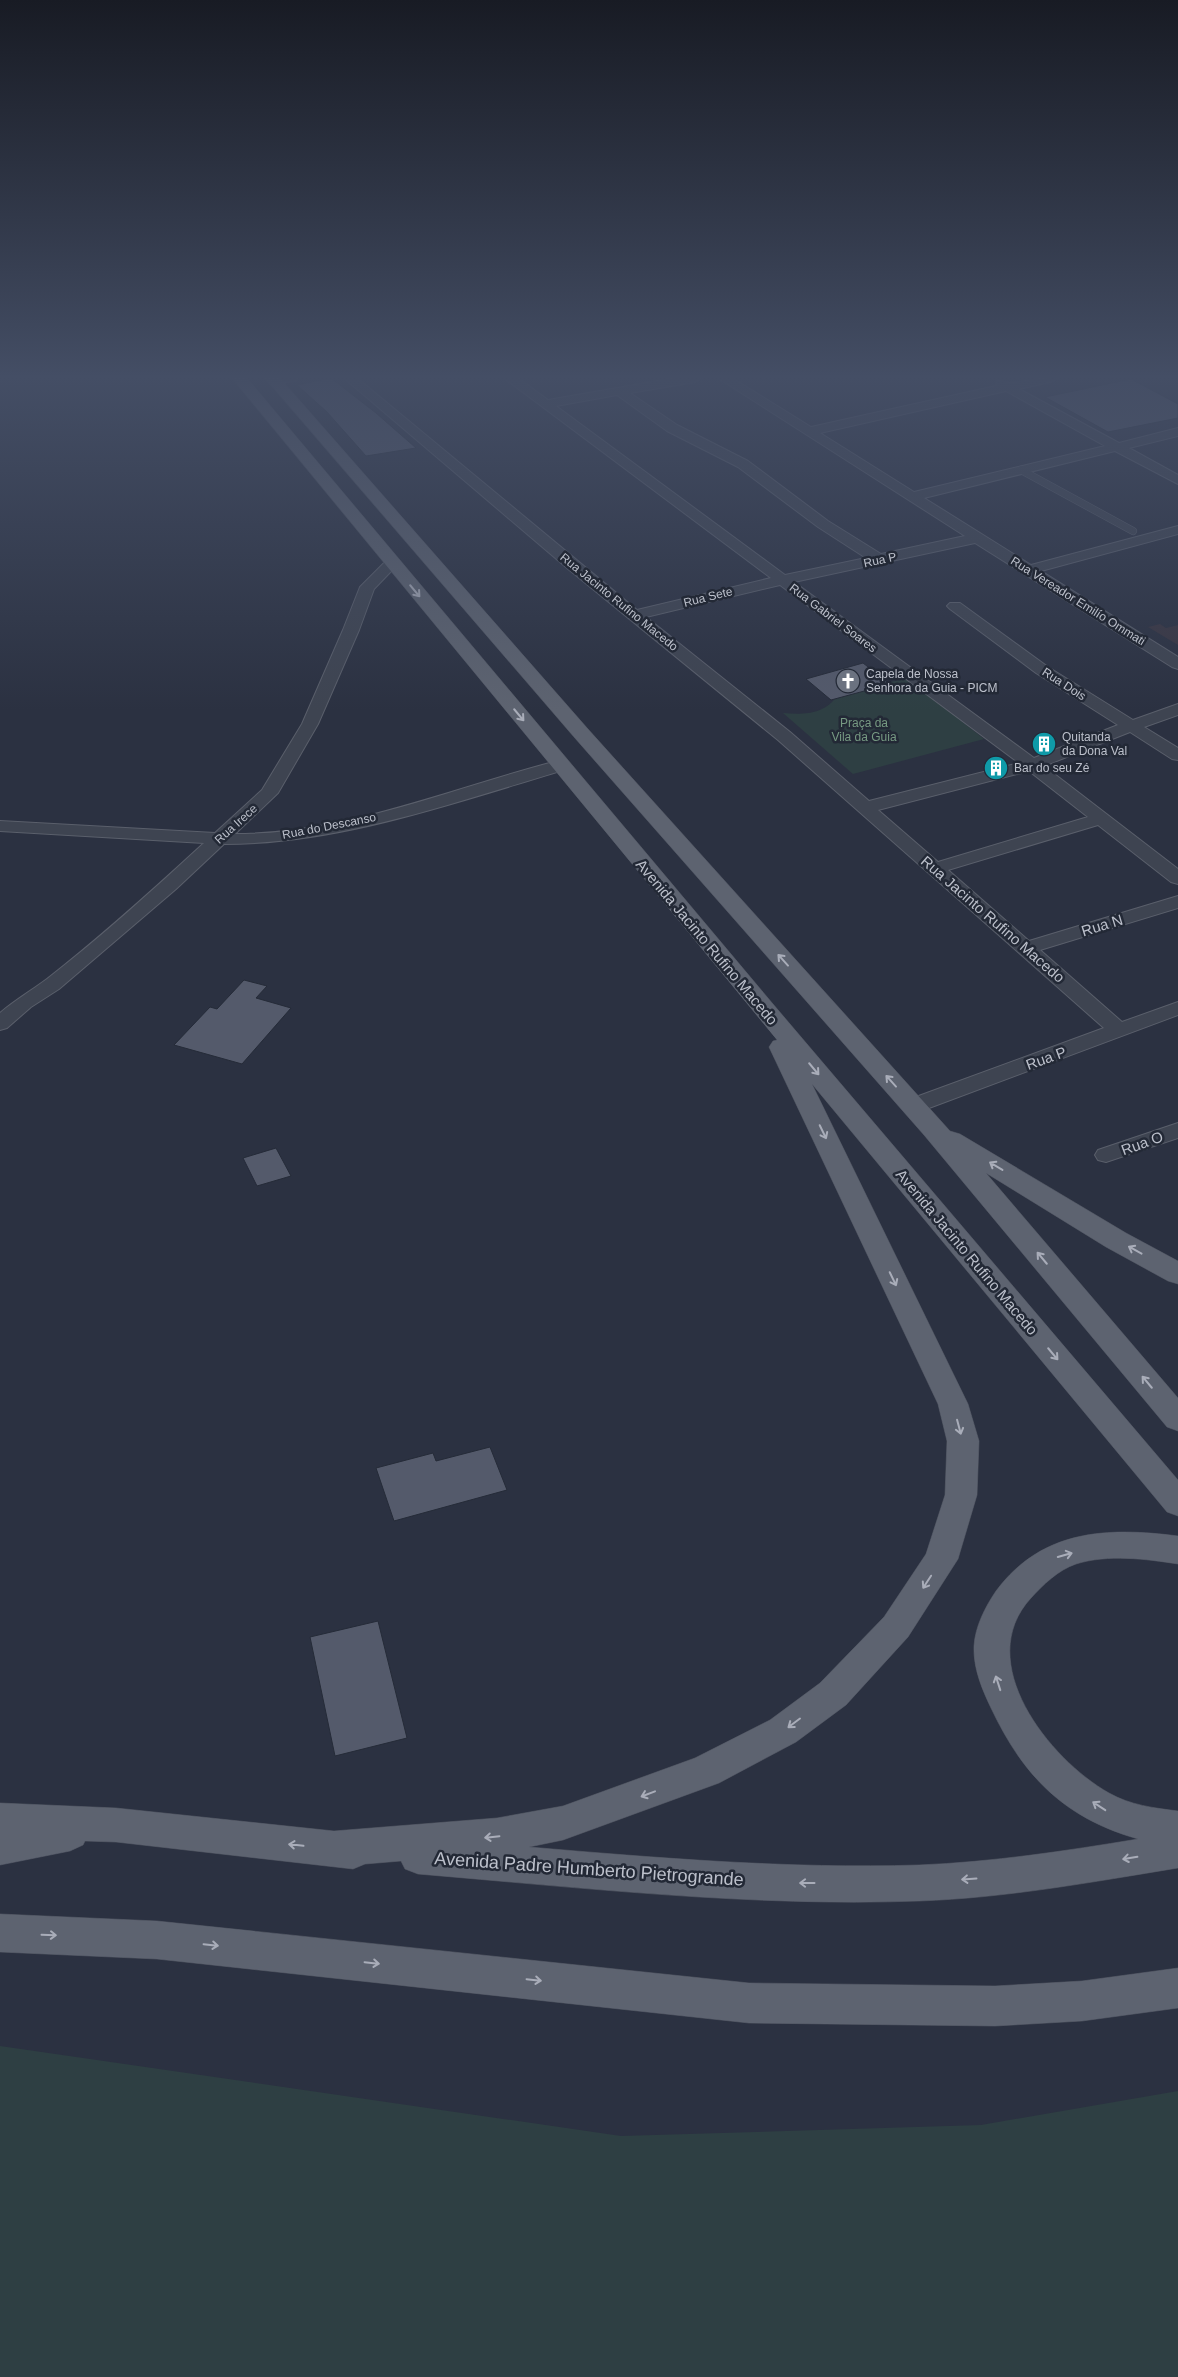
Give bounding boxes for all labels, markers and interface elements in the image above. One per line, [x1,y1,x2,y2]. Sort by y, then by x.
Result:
street label: Rua Jacinto Rufino Macedo [557,550,681,654]
street label: Rua P [862,550,898,570]
street label: Rua Vereador Emilío Ommati [1008,554,1148,648]
street label: Rua Gabriel Soares [787,581,879,655]
one-way arrow [410,584,421,597]
street label: Rua Sete [682,584,734,610]
street label: Rua Dois [1039,665,1089,703]
place label: Capela de Nossa Senhora da Guia - PICM [866,667,997,695]
church icon: Capela de Nossa Senhora da Guia - PICM [835,668,861,694]
one-way arrow [514,709,525,722]
park label: Praça da Vila da Guia [831,716,897,744]
place label: Quitanda da Dona Val [1062,730,1127,758]
building icon: Quitanda da Dona Val [1031,731,1057,757]
building icon: Bar do seu Zé [983,755,1009,781]
place label: Bar do seu Zé [1014,761,1090,775]
street label: Rua Irece [212,801,260,847]
street label: Rua do Descanso [281,810,377,842]
street label: Rua Jacinto Rufino Macedo [918,852,1068,986]
street label: Avenida Jacinto Rufino Macedo [633,856,781,1028]
street label: Rua N [1079,911,1125,939]
one-way arrow [777,954,788,967]
street label: Rua P [1023,1043,1069,1073]
one-way arrow [808,1062,819,1075]
one-way arrow [885,1075,897,1088]
one-way arrow [819,1124,828,1139]
street label: Rua O [1119,1128,1165,1158]
one-way arrow [990,1161,1004,1171]
street label: Avenida Jacinto Rufino Macedo [893,1166,1041,1338]
one-way arrow [1129,1245,1143,1255]
one-way arrow [1037,1252,1048,1265]
one-way arrow [888,1271,898,1286]
one-way arrow [1047,1348,1059,1361]
one-way arrow [1141,1376,1152,1389]
one-way arrow [955,1418,964,1434]
one-way arrow [1057,1550,1073,1560]
one-way arrow [921,1574,931,1588]
one-way arrow [993,1676,1003,1692]
one-way arrow [787,1718,801,1728]
one-way arrow [641,1790,656,1799]
one-way arrow [1092,1800,1106,1810]
one-way arrow [484,1832,500,1841]
one-way arrow [288,1840,304,1850]
street label: Avenida Padre Humberto Pietrogrande [434,1848,744,1890]
one-way arrow [1122,1853,1138,1863]
one-way arrow [961,1874,977,1884]
one-way arrow [799,1878,815,1888]
one-way arrow [40,1930,56,1940]
one-way arrow [202,1940,218,1950]
one-way arrow [364,1958,380,1968]
one-way arrow [526,1975,542,1985]

